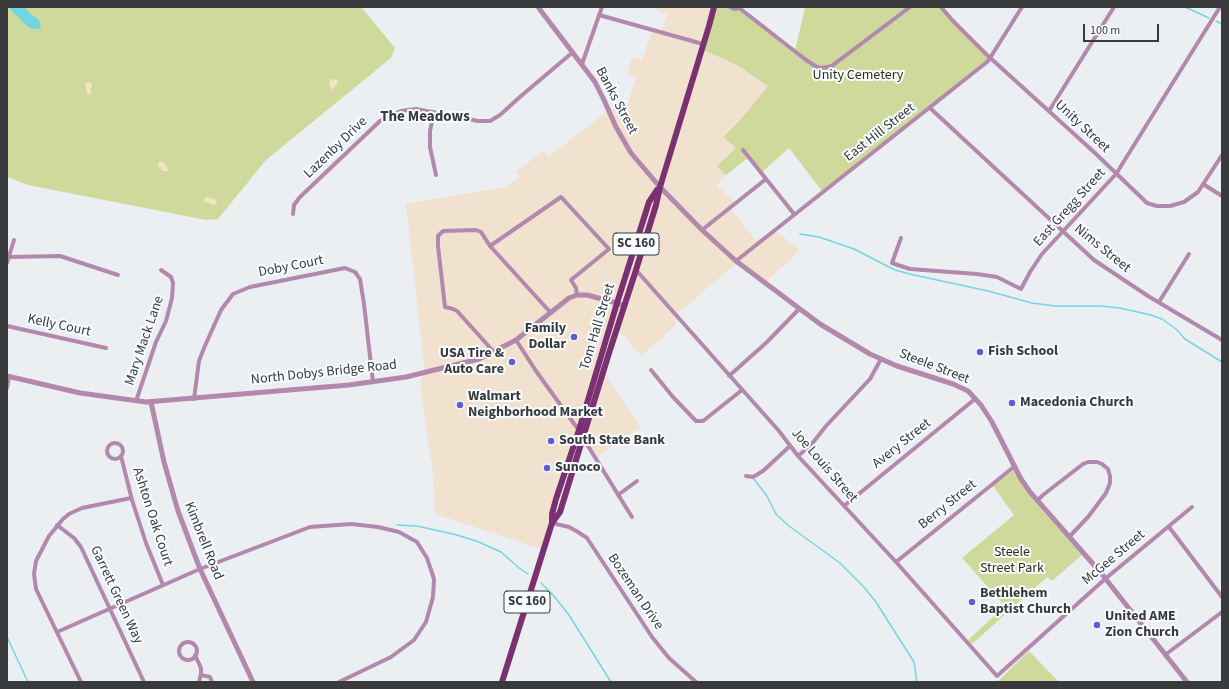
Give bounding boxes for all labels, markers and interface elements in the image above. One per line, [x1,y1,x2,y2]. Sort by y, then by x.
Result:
scale bar [1085,16,1161,42]
text: 100 m [1090,22,1120,39]
street label: Banks Street [591,65,641,137]
park label: Unity Cemetery [813,68,903,84]
street label: Unity Street [1051,97,1113,157]
street label: East Hill Street [841,100,919,166]
district label: The Meadows [380,109,470,127]
street label: Lazenby Drive [301,114,371,182]
street label: East Gregg Street [1030,165,1110,251]
street label: Nims Street [1070,221,1134,277]
road number: SC 160 [613,233,659,255]
street label: Doby Court [257,252,325,282]
street label: Tom Hall Street [577,282,619,372]
street label: Mary Mack Lane [122,294,168,388]
street label: Kelly Court [26,311,92,341]
place label: Family Dollar [525,321,566,354]
marker: Family Dollar [569,332,579,342]
place label: Fish School [988,344,1058,360]
place label: USA Tire & Auto Care [440,346,504,378]
street label: Steele Street [896,346,972,388]
marker: Fish School [975,347,985,357]
street label: North Dobys Bridge Road [250,357,398,389]
marker: USA Tire & Auto Care [507,357,517,367]
place label: Walmart Neighborhood Market [468,389,603,422]
place label: Macedonia Church [1020,395,1133,411]
marker: Macedonia Church [1007,398,1017,408]
marker: Walmart Neighborhood Market [455,400,465,410]
street label: Avery Street [869,415,935,473]
street label: Joe Louis Street [787,425,861,507]
place label: South State Bank [559,433,665,449]
marker: South State Bank [546,436,556,446]
place label: Sunoco [555,460,600,476]
marker: Sunoco [542,463,552,473]
street label: Ashton Oak Court [128,465,176,569]
street label: Berry Street [916,477,980,533]
street label: Kimbrell Road [180,500,226,582]
street label: McGee Street [1079,527,1149,589]
street label: Garrett Green Way [86,543,146,647]
park label: Steele Street Park [980,545,1044,578]
street label: Bozeman Drive [603,551,667,633]
place label: Bethlehem Baptist Church [980,586,1071,618]
road number: SC 160 [504,591,550,613]
marker: Bethlehem Baptist Church [967,597,977,607]
place label: United AME Zion Church [1105,609,1179,642]
marker: United AME Zion Church [1092,620,1102,630]

